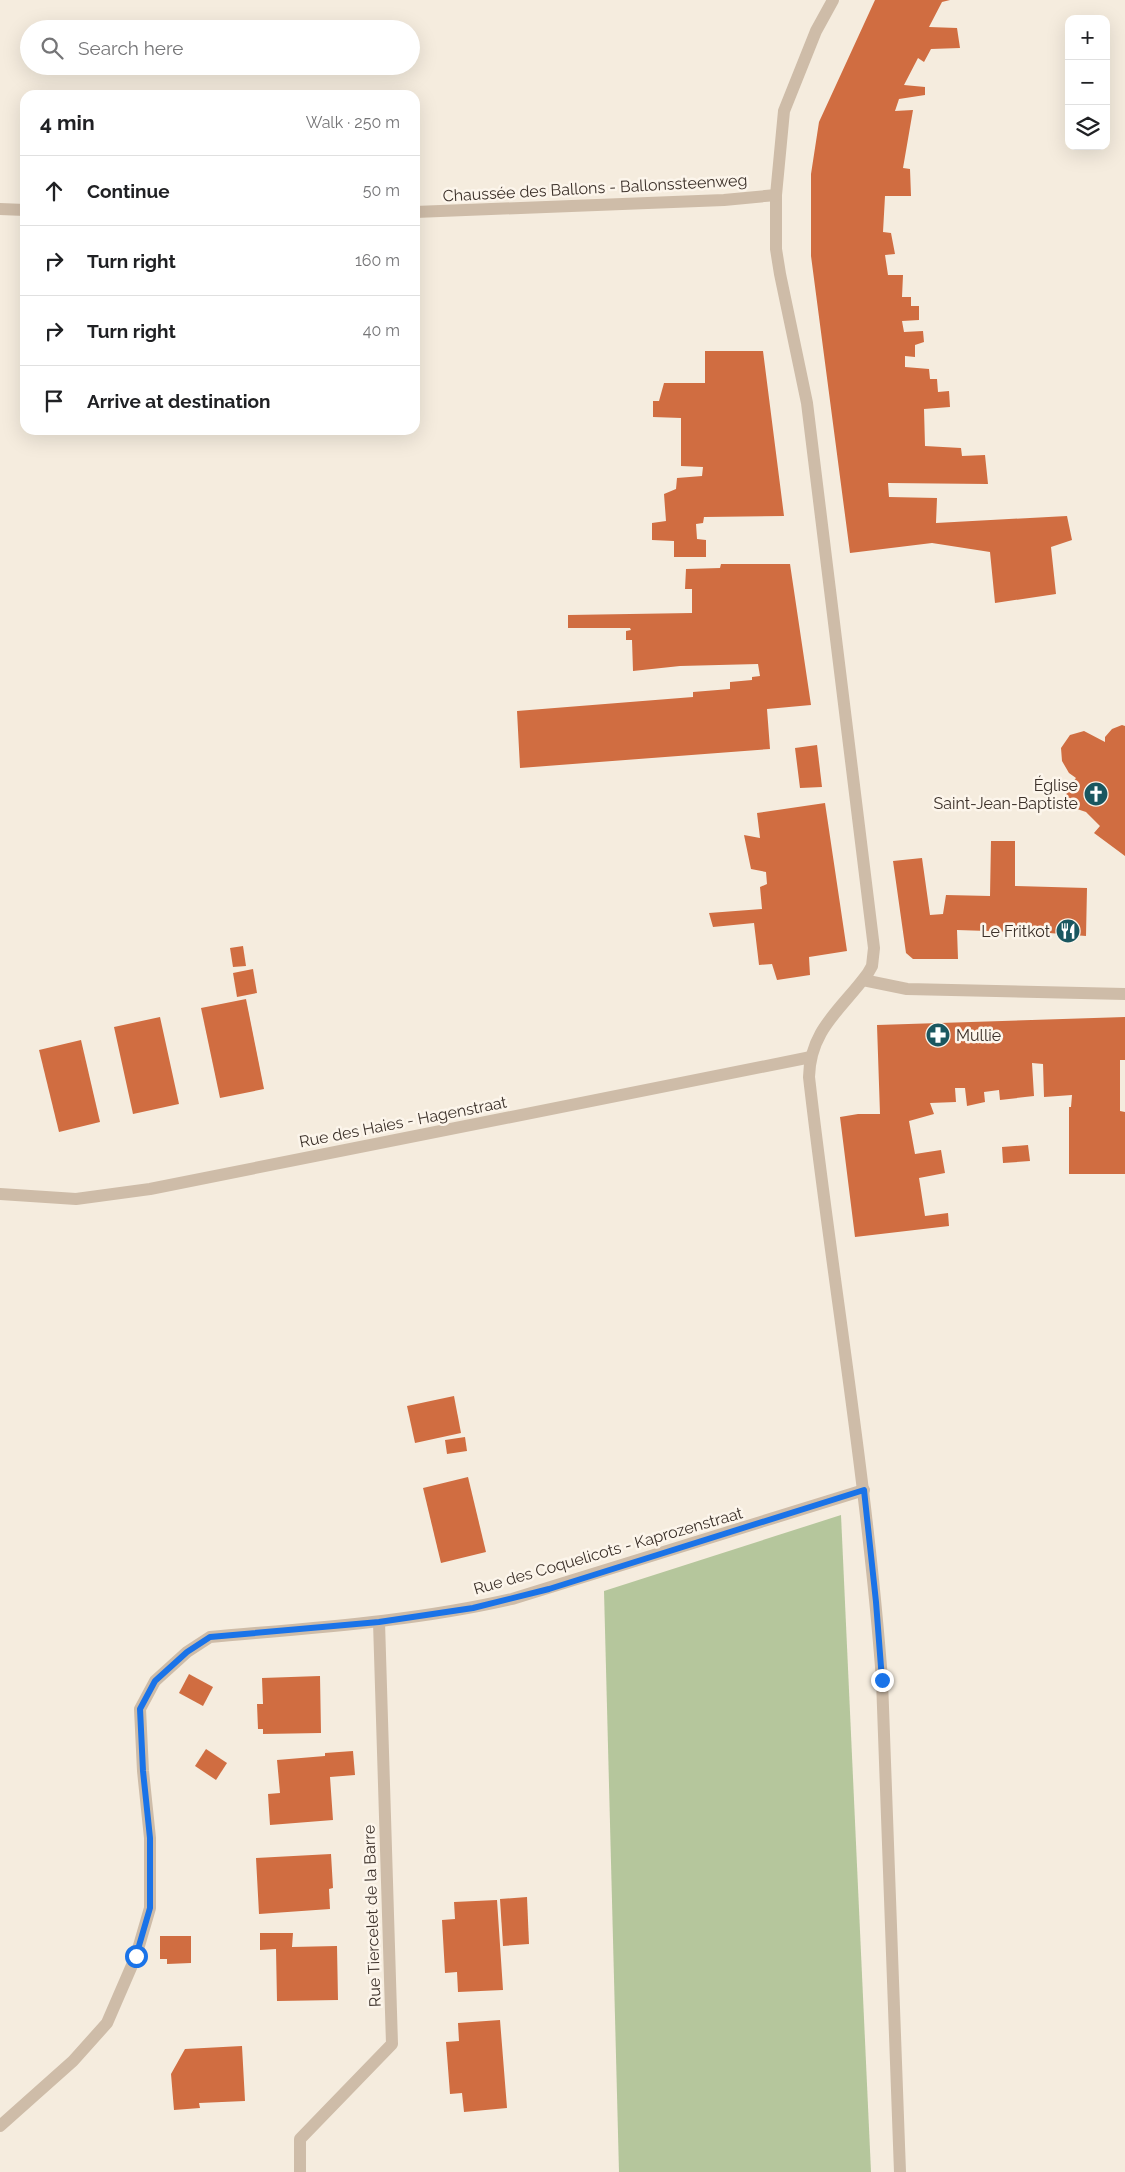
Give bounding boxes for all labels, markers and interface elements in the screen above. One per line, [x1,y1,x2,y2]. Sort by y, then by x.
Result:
map controls [1065,15,1110,150]
button: + [1065,15,1110,60]
search box [20,20,420,75]
icon: search [38,34,66,62]
text: Search here [78,37,184,59]
button: − [1065,60,1110,105]
button: layers [1065,105,1110,150]
text: 4 min [40,110,95,135]
text: Walk · 250 m [306,113,400,132]
street label: Chaussée des Ballons - Ballonssteenweg [442,171,748,205]
icon: ahead [40,177,68,205]
text: Continue [87,180,170,202]
text: 50 m [363,181,400,200]
icon: right [40,247,68,275]
text: Turn right [87,250,176,272]
text: 160 m [355,251,400,270]
icon: right [40,317,68,345]
text: Turn right [87,320,176,342]
text: 40 m [363,321,400,340]
icon: arrive [40,387,68,415]
text: Arrive at destination [87,390,271,412]
place label: Église Saint-Jean-Baptiste [934,775,1078,813]
church icon: Église Saint-Jean-Baptiste [1083,781,1109,807]
restaurant icon: Le Fritkot [1055,918,1081,944]
place label: Le Fritkot [981,922,1051,941]
pharmacy icon: Mullie [925,1022,951,1048]
place label: Mullie [956,1026,1001,1045]
street label: Rue des Haies - Hagenstraat [298,1092,509,1151]
street label: Rue des Coquelicots - Kaprozenstraat [471,1503,745,1599]
route end [871,1669,894,1692]
street label: Rue Tiercelet de la Barre [359,1825,385,2007]
route start [125,1945,148,1968]

